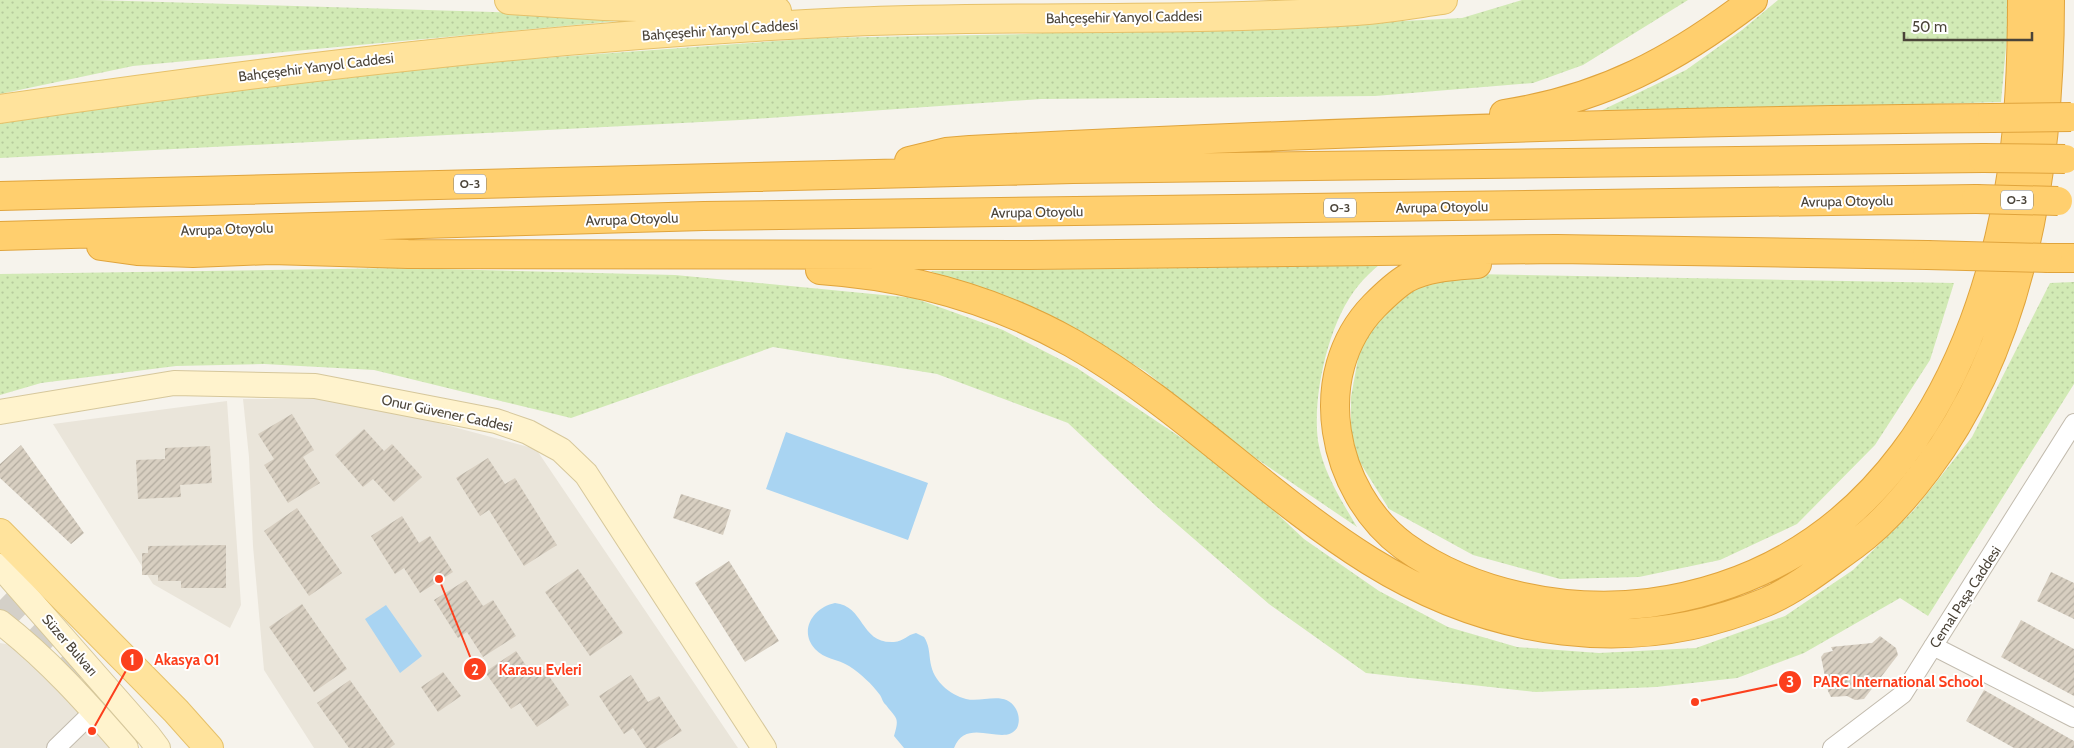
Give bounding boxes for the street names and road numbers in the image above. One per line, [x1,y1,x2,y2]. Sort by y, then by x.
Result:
street label: Bahçeşehir Yanyol Caddesi [1046,7,1202,27]
street label: Bahçeşehir Yanyol Caddesi [641,16,799,44]
street label: Bahçeşehir Yanyol Caddesi [237,49,395,85]
road number: O-3 [454,174,486,193]
road number: O-3 [2001,190,2033,210]
street label: Avrupa Otoyolu [1800,191,1894,211]
street label: Avrupa Otoyolu [1395,197,1489,217]
road number: O-3 [1324,198,1356,218]
street label: Avrupa Otoyolu [990,202,1084,222]
street label: Avrupa Otoyolu [585,208,679,230]
street label: Avrupa Otoyolu [180,218,274,240]
street label: Onur Güvener Caddesi [380,390,514,436]
street label: Cemal Paşa Caddesi [1925,543,2005,651]
street label: Süzer Bulvarı [38,610,102,680]

